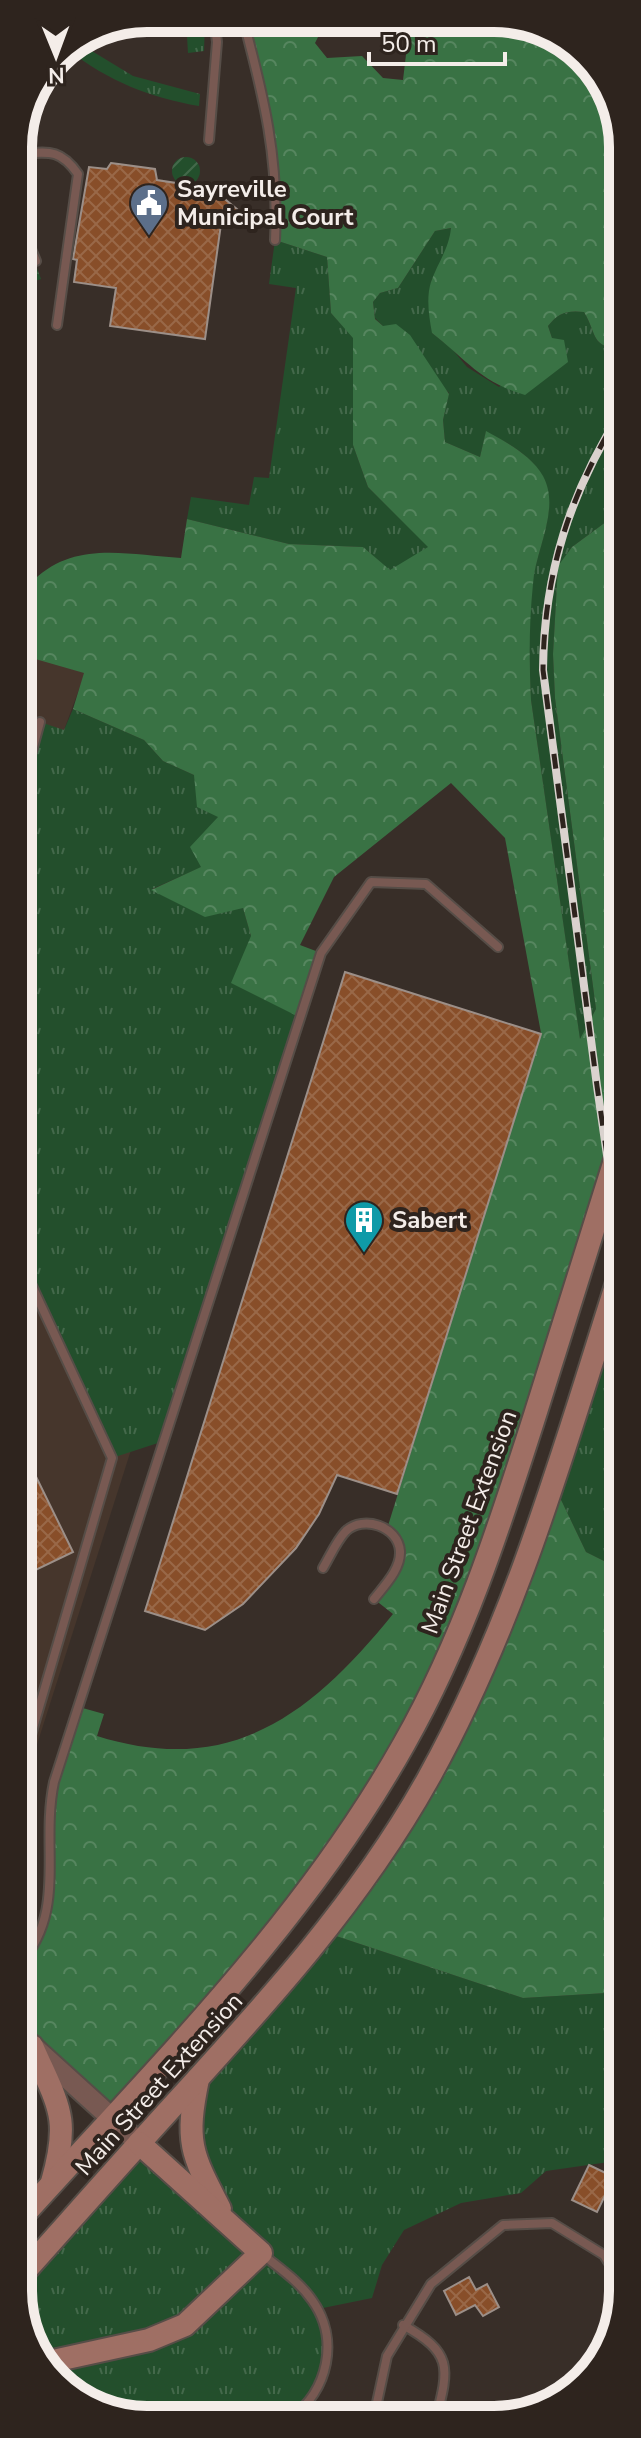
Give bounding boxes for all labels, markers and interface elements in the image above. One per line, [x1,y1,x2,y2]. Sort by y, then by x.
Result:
north arrow [16,16,96,96]
scale bar [369,16,505,66]
text: 50 m [381,28,437,60]
text: N [48,60,65,90]
place label: Sayreville Municipal Court [177,173,354,233]
public building icon: Sayreville Municipal Court [128,182,170,237]
building icon: Sabert [343,1199,385,1254]
place label: Sabert [392,1204,468,1236]
street label: Main Street Extension [414,1406,524,1638]
street label: Main Street Extension [68,1986,250,2182]

